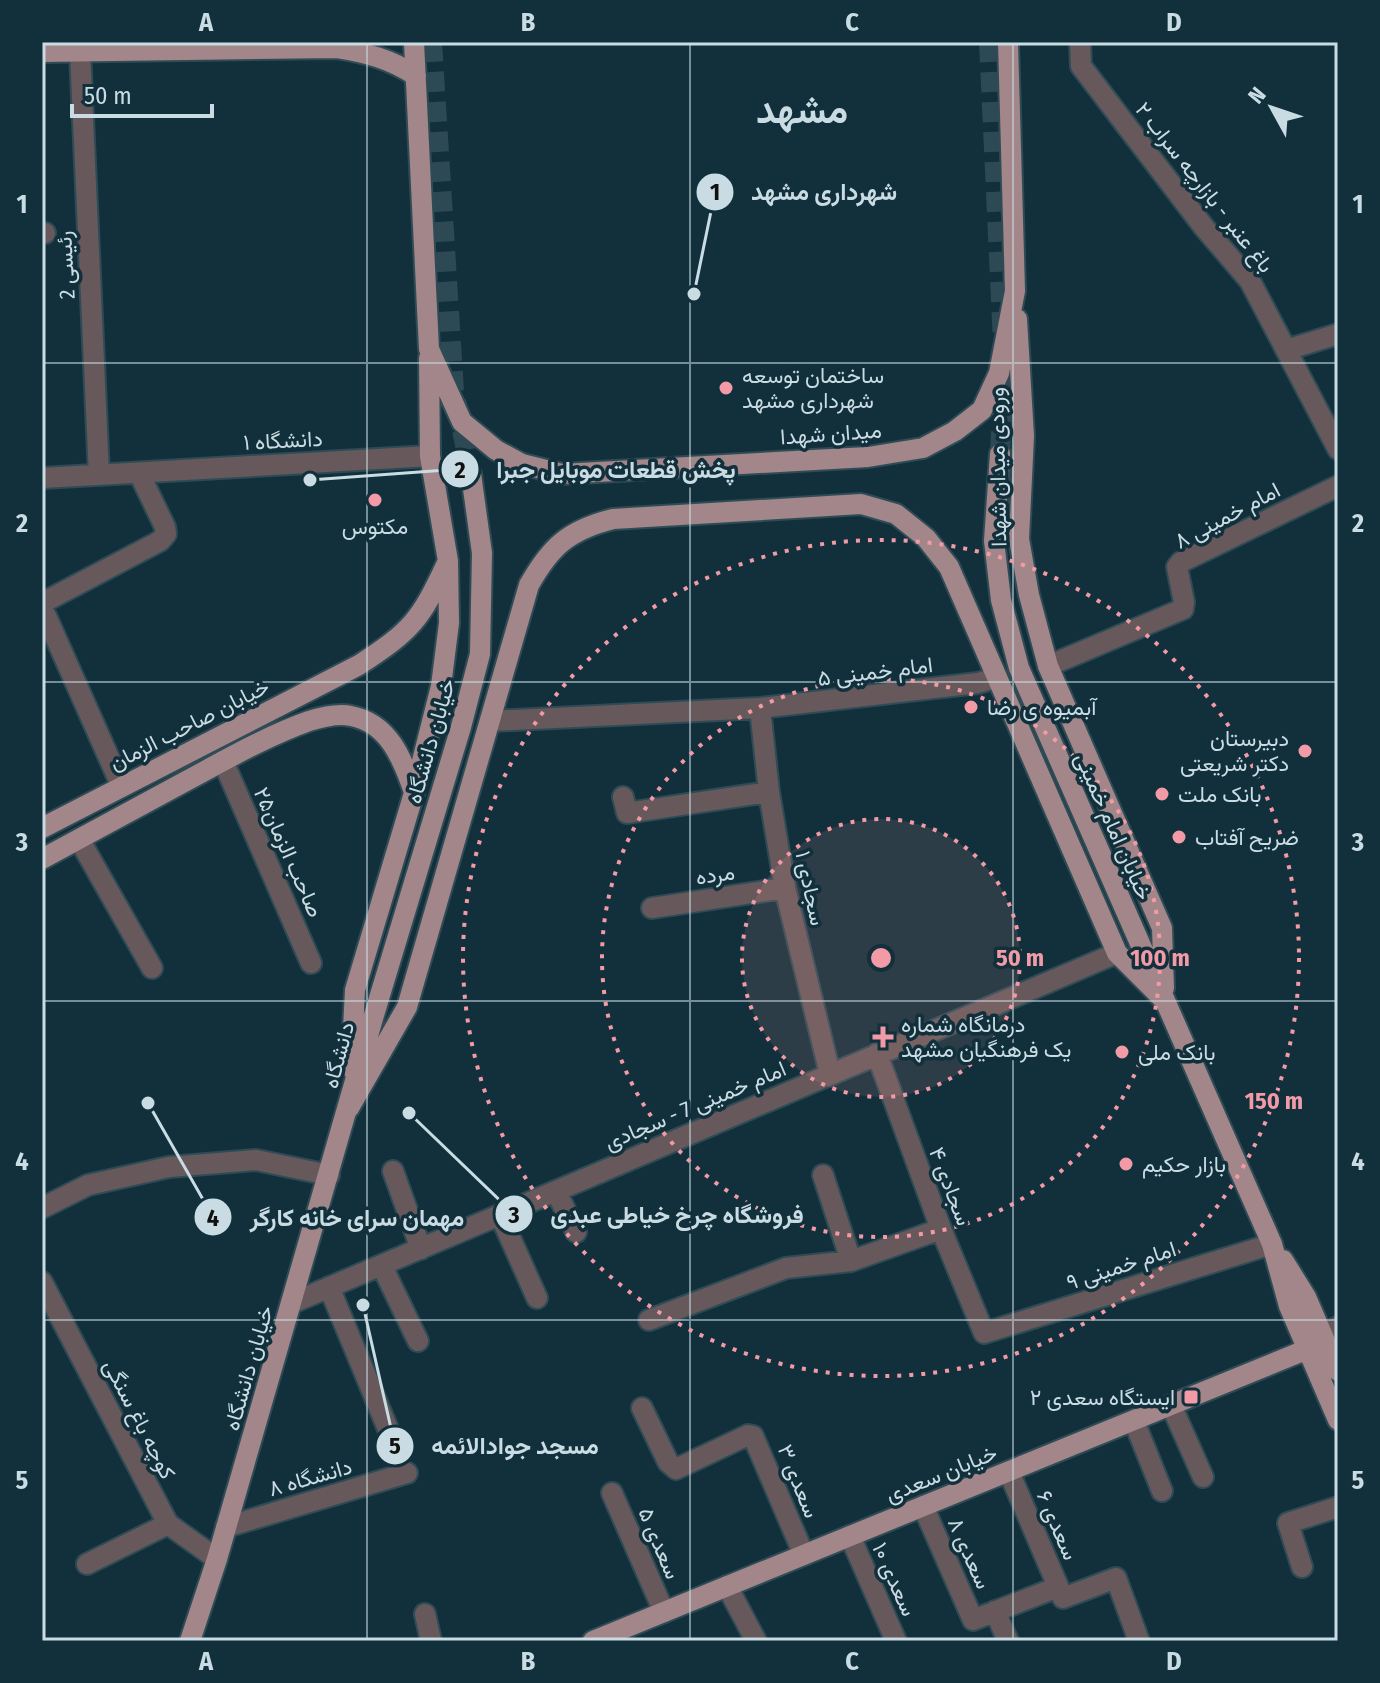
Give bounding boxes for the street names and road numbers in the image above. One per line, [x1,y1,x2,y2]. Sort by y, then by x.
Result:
street label: باغ عنبر - بازارچه سراب ۲ [1129,97,1280,279]
street label: رئیسی 2 [50,230,81,300]
street label: ورودی میدان شهدا [983,387,1012,547]
street label: میدان شهدا [779,416,883,451]
street label: دانشگاه ۱ [243,425,323,456]
street label: امام خمینی ۸ [1170,476,1285,555]
street label: امام خمینی ۵ [816,651,934,693]
street label: خیابان صاحب الزمان [105,672,274,776]
street label: خیابان دانشگاه [400,676,461,807]
street label: خیابان امام خمینی [1068,748,1158,905]
street label: صاحب الزمان۲۵ [248,783,329,921]
street label: سجادی ۱ [789,848,832,928]
street label: مرده [694,858,736,891]
street label: دانشگاه [317,1019,360,1091]
street label: امام خمینی 7 - سجادی [600,1055,790,1157]
street label: سجادی ۴ [923,1143,978,1229]
street label: امام خمینی ۹ [1063,1235,1180,1297]
street label: خیابان دانشگاه [218,1303,279,1434]
street label: کوچه باغ سنگی [97,1355,181,1484]
street label: خیابان سعدی [881,1439,1001,1508]
street label: سعدی ۳ [772,1441,825,1522]
street label: دانشگاه ۸ [265,1453,355,1502]
street label: سعدی ۶ [1031,1486,1084,1564]
street label: سعدی ۵ [632,1503,687,1583]
street label: سعدی ۸ [942,1513,997,1593]
street label: سعدی ۱۰ [866,1538,923,1620]

